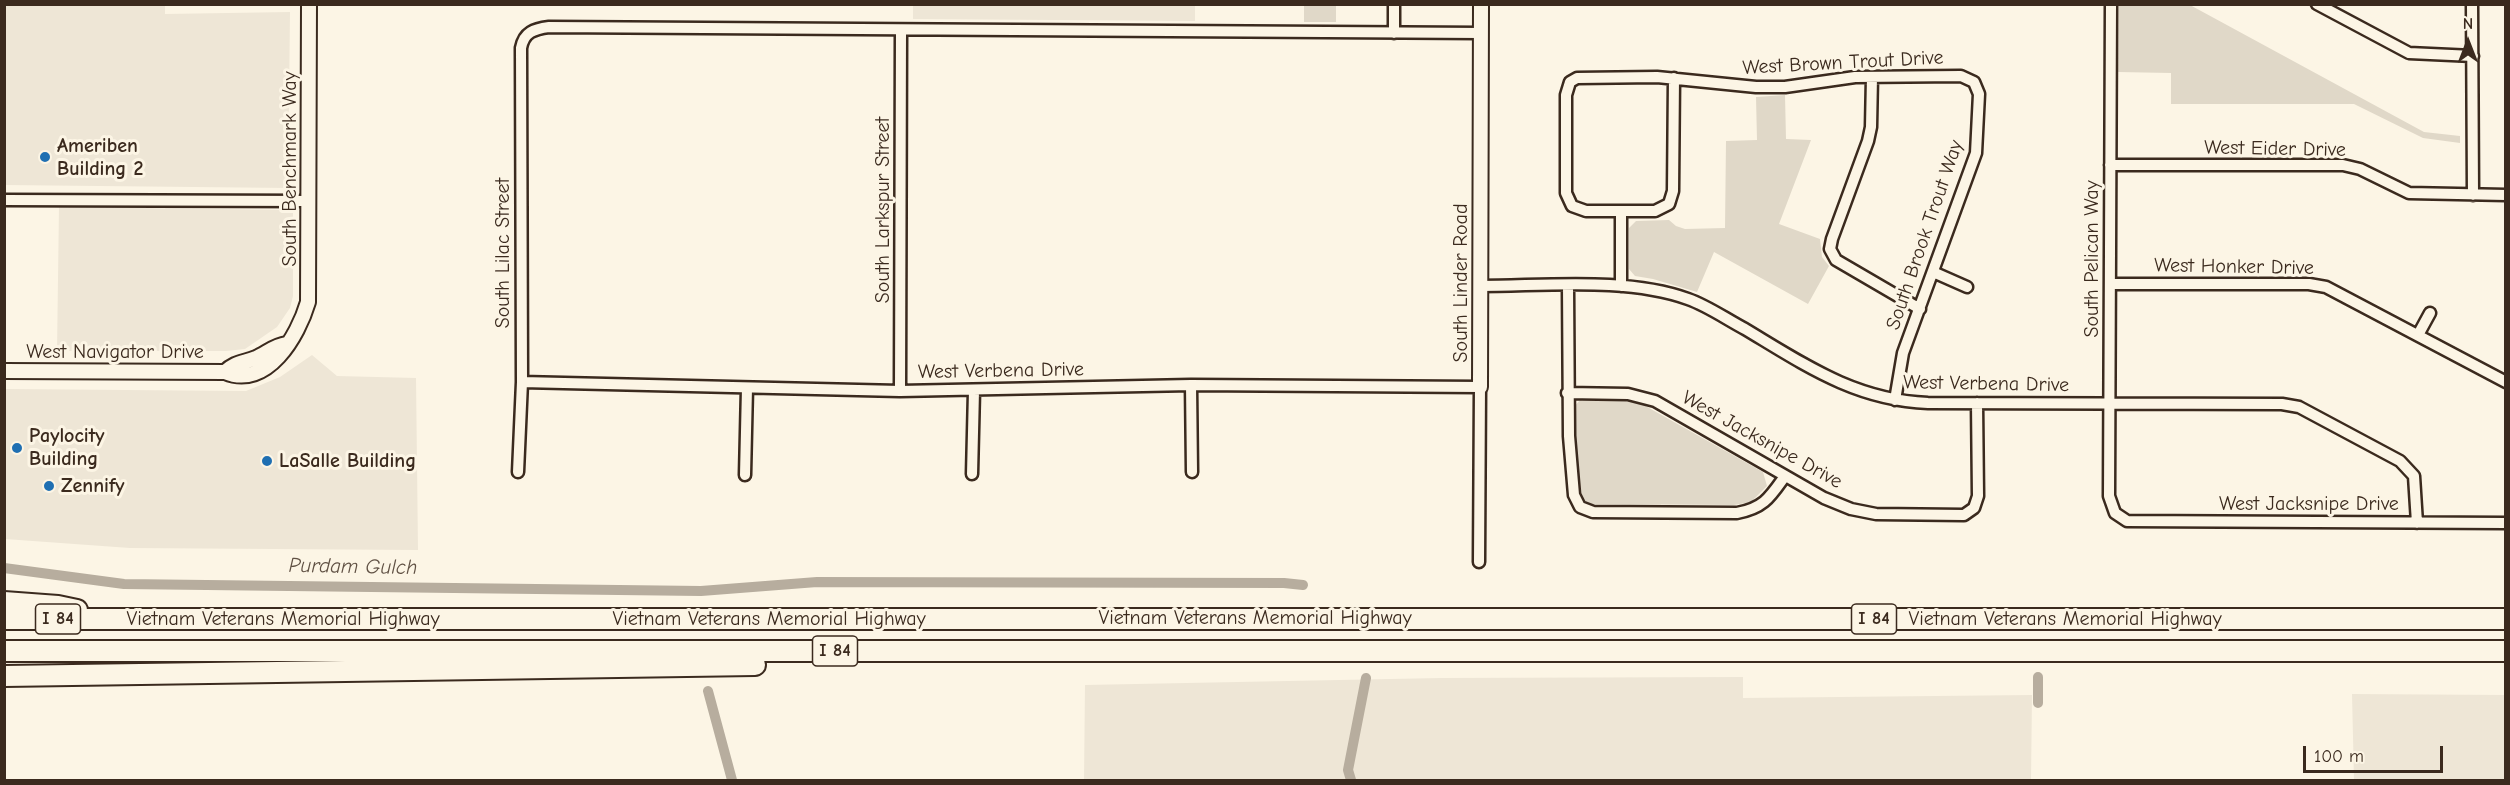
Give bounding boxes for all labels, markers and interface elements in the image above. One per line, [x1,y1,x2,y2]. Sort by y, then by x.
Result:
north arrow [2438,12,2498,72]
text: N [2463,15,2473,33]
street label: West Brown Trout Drive [1742,46,1944,80]
street label: South Benchmark Way [278,71,302,267]
street label: South Larkspur Street [871,117,895,303]
place label: Ameriben Building 2 [57,134,143,181]
street label: West Eider Drive [2204,136,2346,162]
street label: South Brook Trout Way [1881,137,1969,333]
marker: Ameriben Building 2 [38,150,52,164]
street label: South Lilac Street [491,178,515,328]
street label: South Pelican Way [2080,180,2104,338]
street label: South Linder Road [1449,204,1473,362]
street label: West Honker Drive [2154,254,2314,280]
street label: West Navigator Drive [26,340,204,364]
street label: West Verbena Drive [918,358,1084,384]
street label: West Verbena Drive [1903,371,2069,397]
street label: West Jacksnipe Drive [1678,386,1846,494]
place label: Paylocity Building [29,424,104,471]
marker: Paylocity Building [10,441,24,455]
place label: LaSalle Building [279,449,416,473]
marker: LaSalle Building [260,454,274,468]
place label: Zennify [61,474,124,498]
marker: Zennify [42,479,56,493]
street label: West Jacksnipe Drive [2219,492,2399,516]
water label: Purdam Gulch [288,553,418,581]
road number: I 84 [36,604,80,634]
road number: I 84 [1852,604,1896,634]
street label: Vietnam Veterans Memorial Highway [1098,606,1412,630]
street label: Vietnam Veterans Memorial Highway [126,607,440,631]
street label: Vietnam Veterans Memorial Highway [612,607,926,631]
street label: Vietnam Veterans Memorial Highway [1908,607,2222,631]
road number: I 84 [812,636,858,666]
scale bar [2306,734,2446,772]
text: 100 m [2314,746,2364,767]

